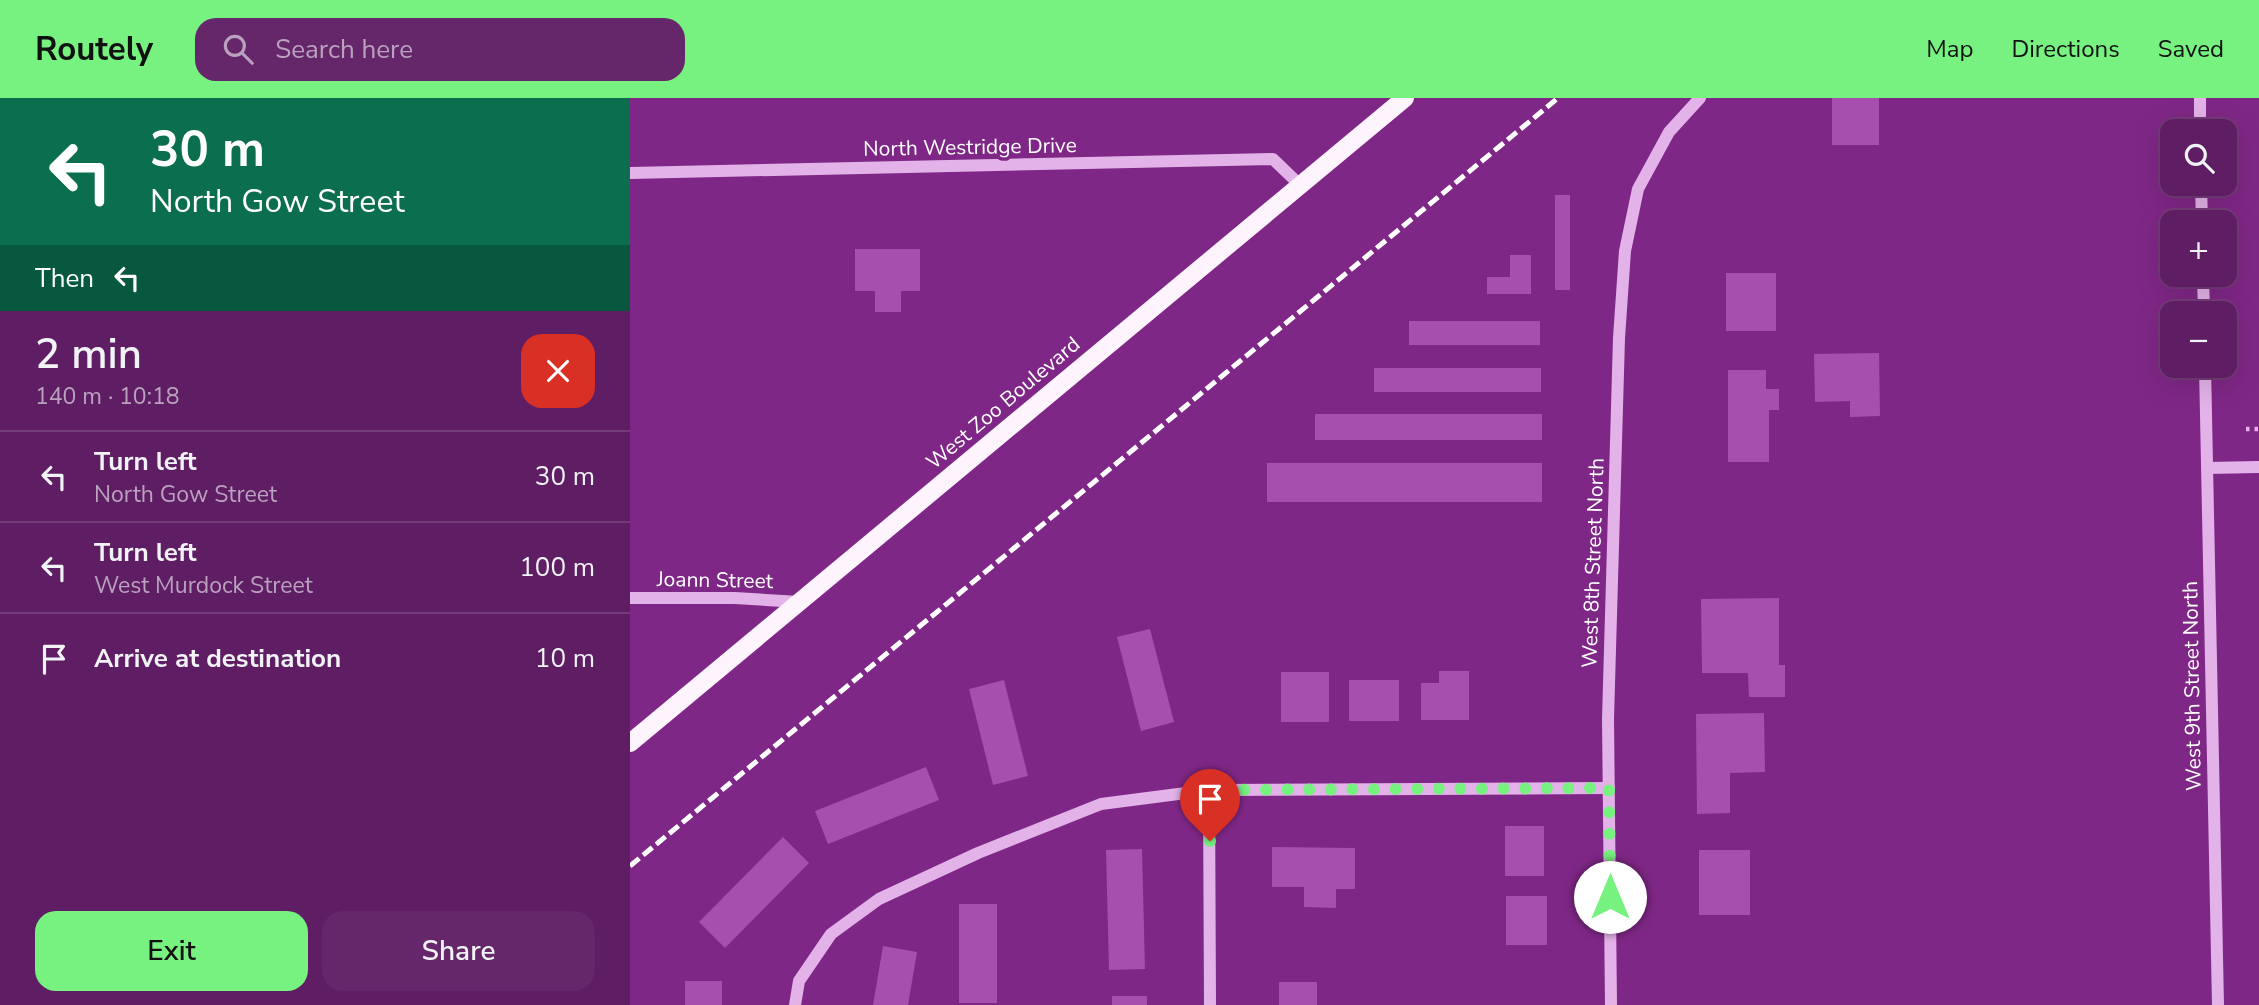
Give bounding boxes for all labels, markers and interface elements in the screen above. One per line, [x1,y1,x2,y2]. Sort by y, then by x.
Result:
search box [195,18,685,81]
text: Routely [35,27,153,72]
icon: search [219,30,257,68]
text: Search here [275,32,413,67]
text: Map [1926,33,1973,65]
text: Directions [2011,33,2120,65]
text: Saved [2158,33,2224,65]
text: 30 m [150,116,265,183]
map controls [2160,119,2237,378]
button: search [2160,119,2237,196]
icon: left [35,126,126,217]
street label: North Westridge Drive [863,131,1077,163]
text: North Gow Street [150,180,405,223]
button: + [2160,210,2237,287]
icon: left [108,259,146,297]
text: Then [35,261,94,296]
button: − [2160,301,2237,378]
text: 2 min [35,326,142,383]
street label: West Zoo Boulevard [920,330,1086,476]
button: close [521,334,595,408]
text: 140 m · 10:18 [35,381,180,412]
text: Turn left [94,444,197,479]
street label: West 8th Street North [1575,457,1611,669]
icon: left [35,458,73,496]
text: 30 m [535,459,595,494]
text: North Gow Street [94,479,277,510]
text: Turn left [94,535,197,570]
icon: left [35,549,73,587]
text: 100 m [519,550,595,585]
street label: Joann Street [656,565,774,595]
text: West Murdock Street [94,570,313,601]
street label: West 9th Street North [2176,581,2208,791]
icon: arrive [35,640,73,678]
text: Arrive at destination [94,641,341,676]
text: 10 m [535,641,595,676]
pin [1180,769,1240,841]
icon: arrive [1191,780,1229,818]
position arrow [1573,860,1647,934]
button: Exit [35,911,308,991]
button: Share [322,911,595,991]

